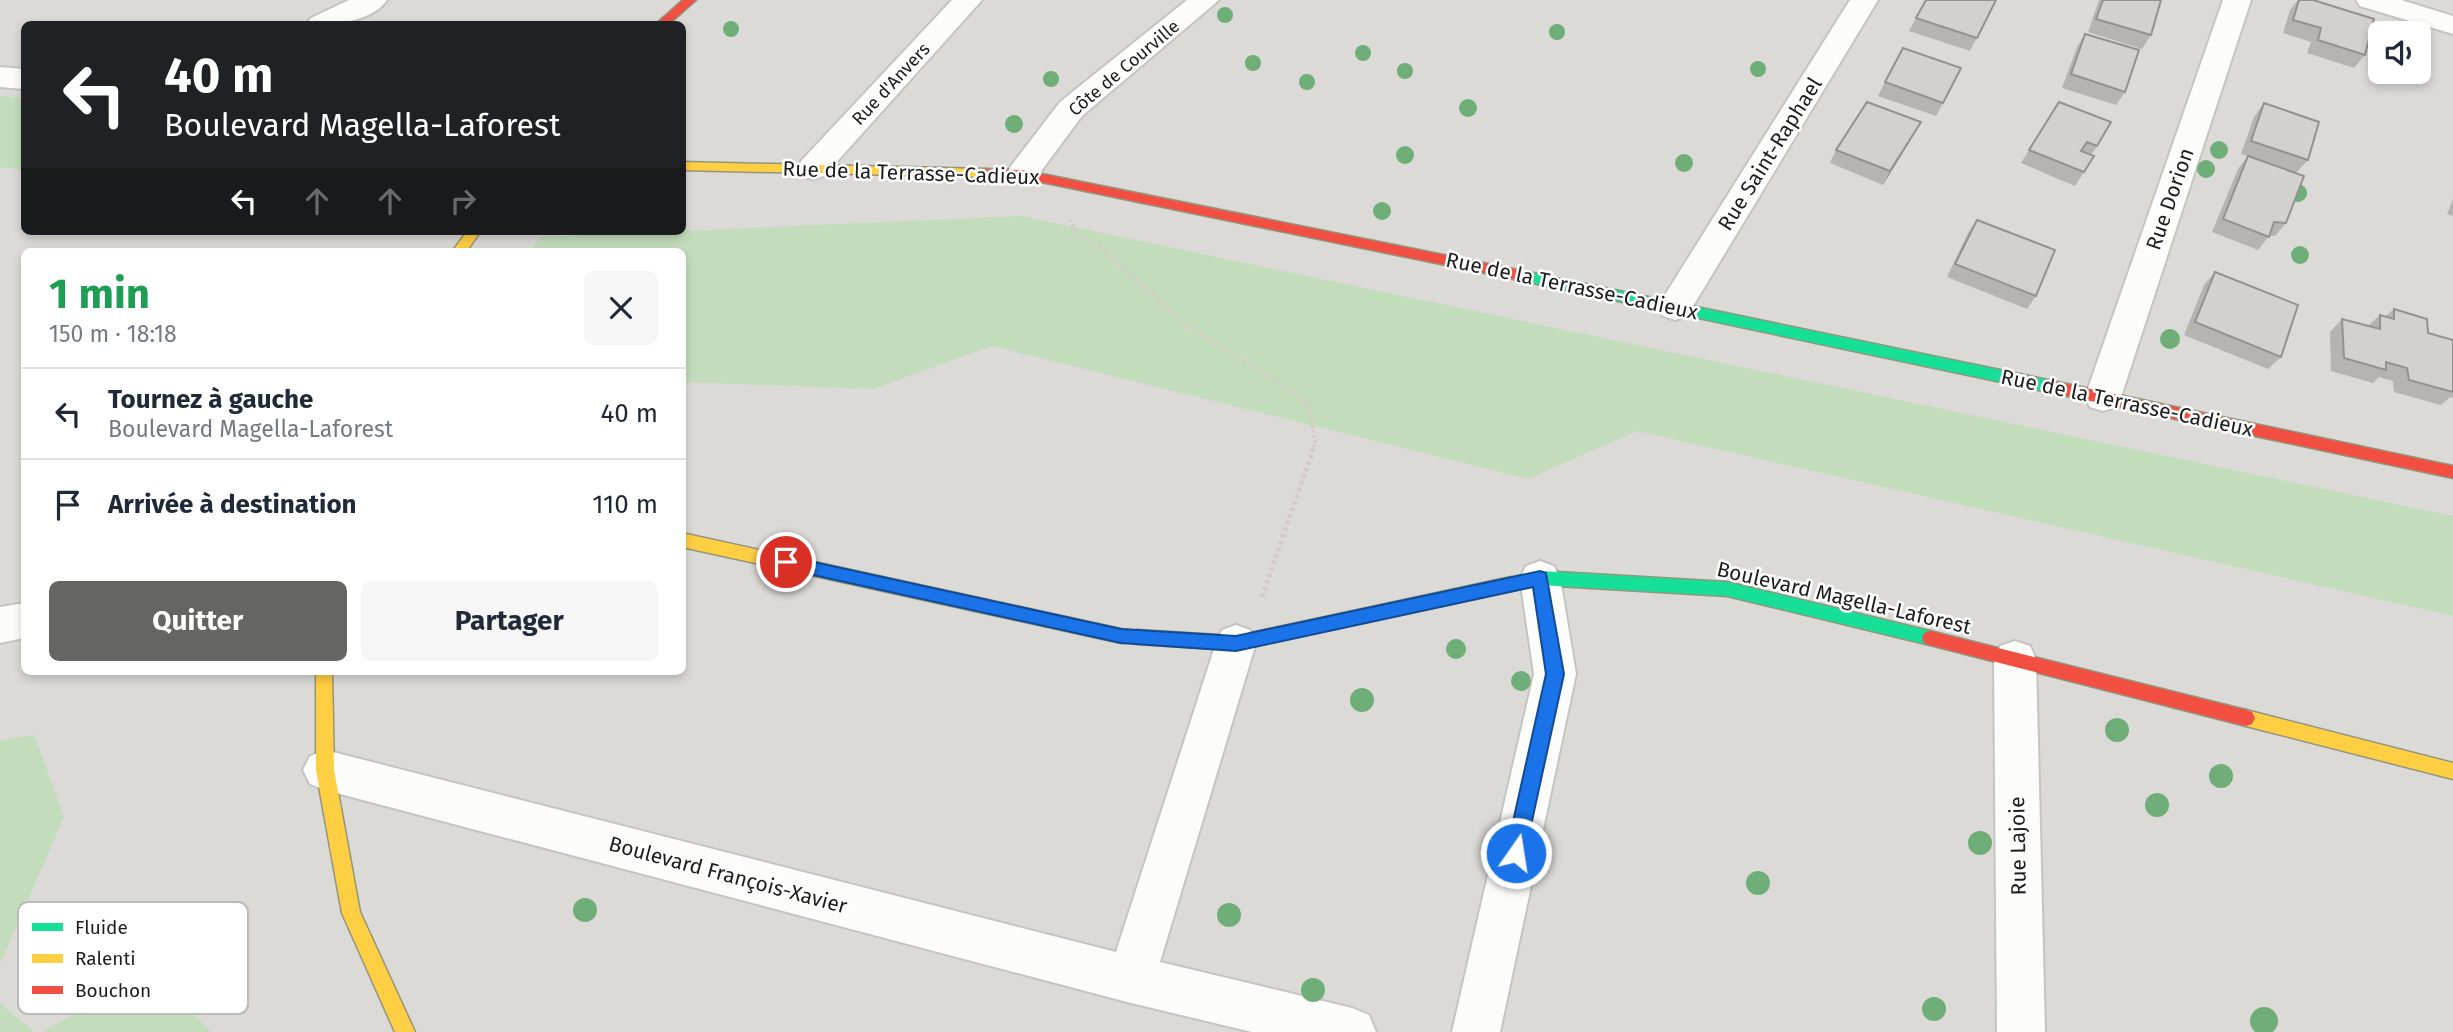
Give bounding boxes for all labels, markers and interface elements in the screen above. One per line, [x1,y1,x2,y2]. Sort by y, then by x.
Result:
street label: Côte de Courville [1064,15,1184,121]
map controls [2368,21,2431,84]
button: sound [2368,21,2431,84]
street label: Rue d'Anvers [847,38,935,130]
text: 40 m [164,46,273,105]
icon: left [49,49,140,140]
street label: Rue Saint-Raphael [1712,72,1828,236]
text: Boulevard Magella-Laforest [164,106,561,144]
street label: Rue Dorion [2140,145,2200,253]
street label: Rue de la Terrasse-Cadieux [782,156,1041,191]
icon: left [225,182,263,220]
icon: ahead [298,182,336,220]
icon: ahead [371,182,409,220]
icon: right [444,182,482,220]
street label: Rue de la Terrasse-Cadieux [1444,247,1701,326]
text: 1 min [49,269,150,319]
button: close [584,271,658,345]
text: 150 m · 18:18 [49,320,177,348]
street label: Rue de la Terrasse-Cadieux [1999,364,2256,443]
text: Tournez à gauche [108,384,313,415]
icon: left [49,395,87,433]
text: 40 m [600,398,658,429]
text: Boulevard Magella-Laforest [108,415,393,443]
icon: arrive [49,486,87,524]
text: Arrivée à destination [108,489,357,520]
text: 110 m [592,489,658,520]
pin [756,532,816,592]
icon: arrive [767,543,805,581]
street label: Boulevard Magella-Laforest [1714,556,1974,640]
button: Quitter [49,581,347,661]
button: Partager [361,581,658,661]
street label: Rue Lajoie [2004,796,2032,896]
position arrow [1479,816,1553,890]
street label: Boulevard François-Xavier [606,831,850,919]
legend [18,902,248,1014]
text: Fluide [75,916,128,939]
text: Ralenti [75,947,136,970]
text: Bouchon [75,979,151,1002]

